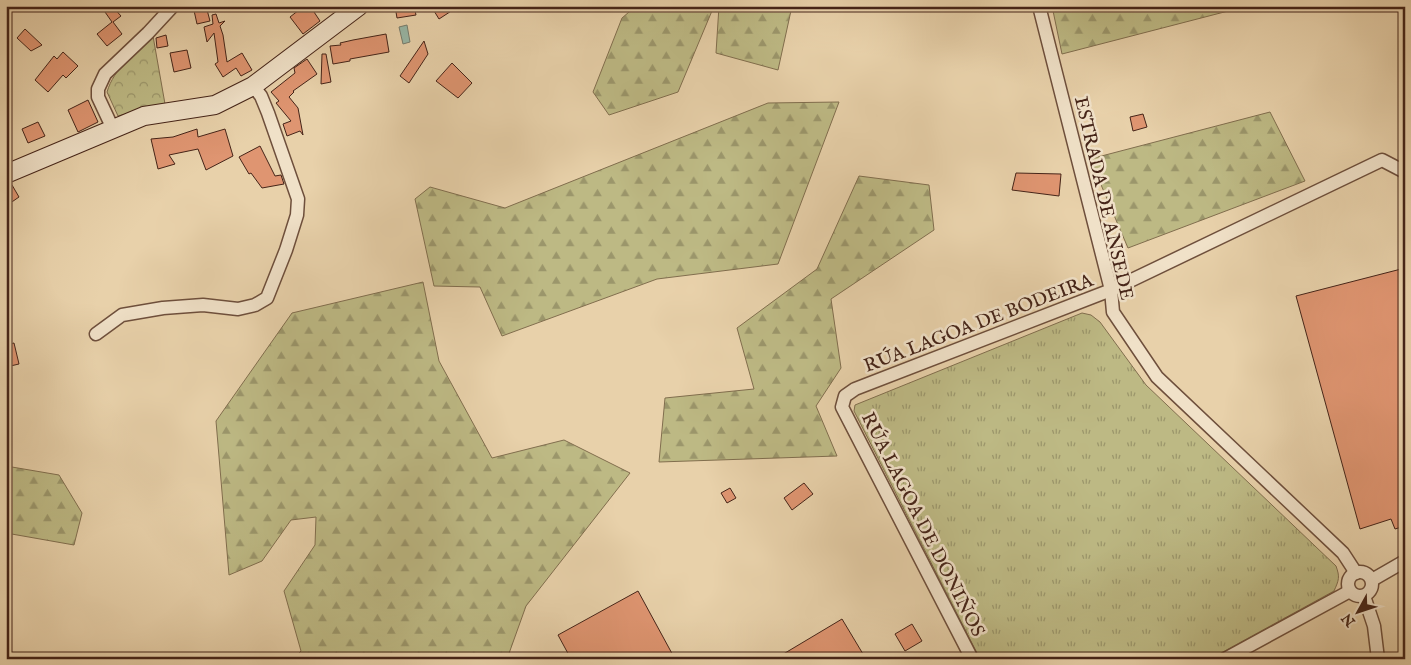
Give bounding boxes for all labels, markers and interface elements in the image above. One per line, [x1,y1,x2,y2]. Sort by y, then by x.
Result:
street label: ESTRADA DE ANSEDE [1068,94,1138,303]
street label: RÚA LAGOA DE BODEIRA [861,269,1098,379]
street label: RÚA LAGOA DE DONIÑOS [855,408,990,641]
north arrow [1334,588,1384,638]
text: N [1338,609,1360,631]

